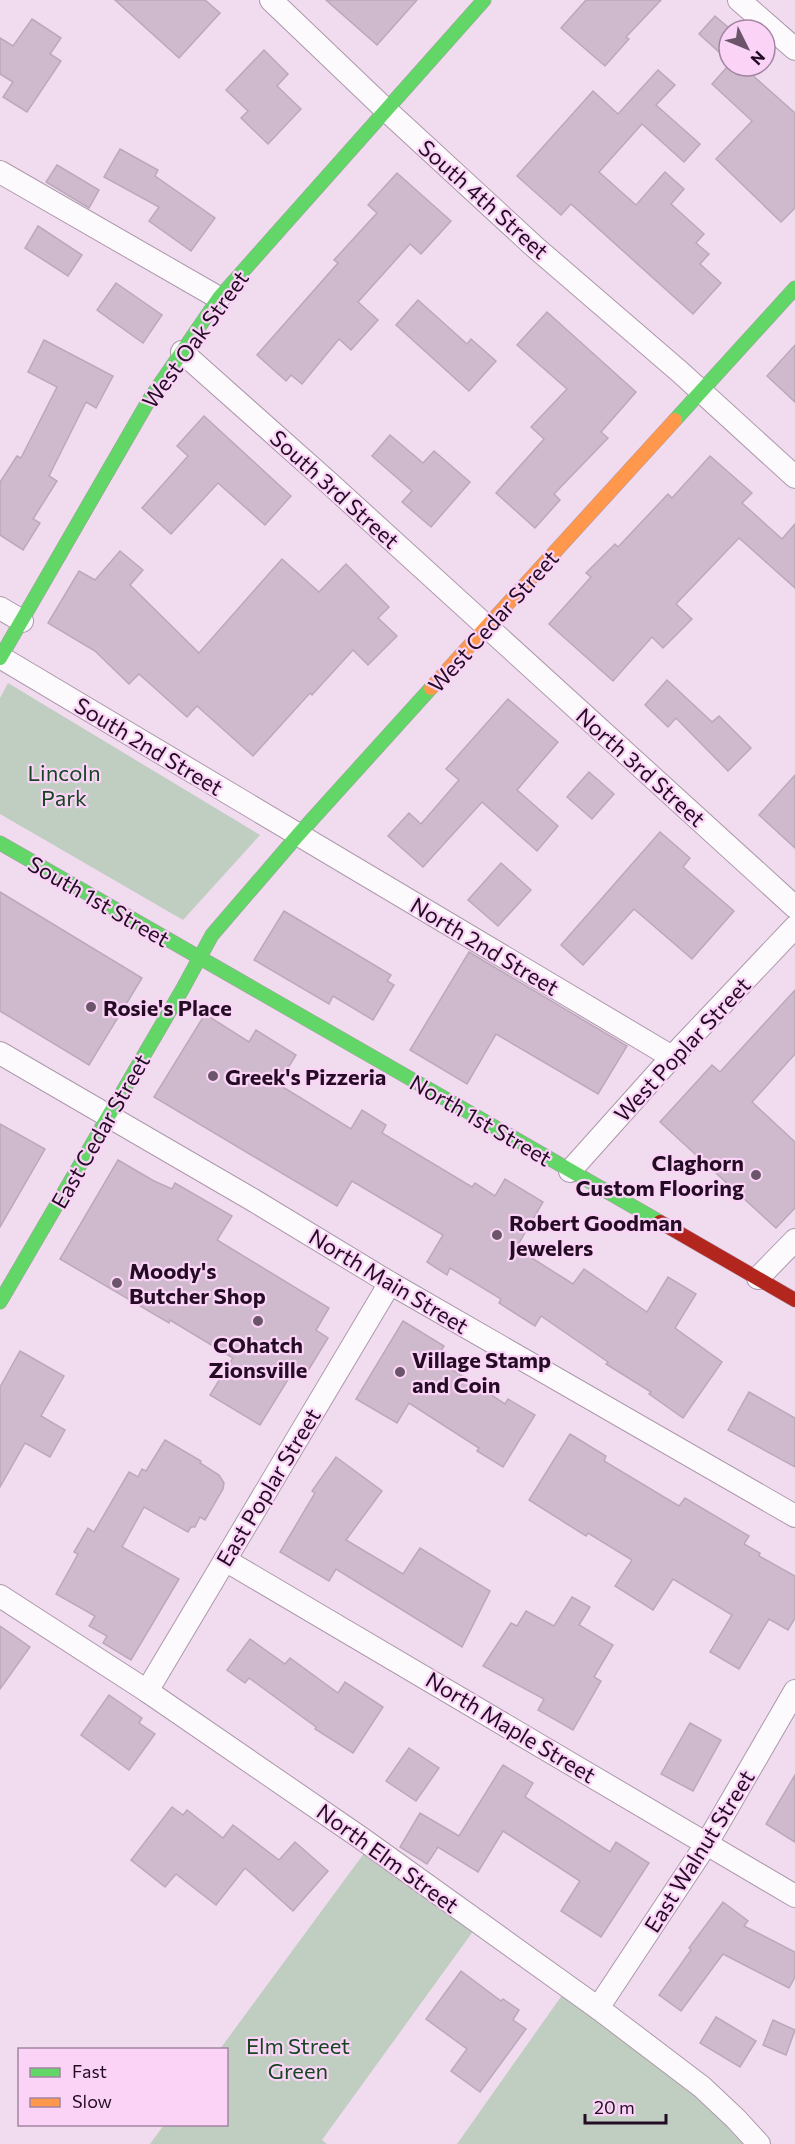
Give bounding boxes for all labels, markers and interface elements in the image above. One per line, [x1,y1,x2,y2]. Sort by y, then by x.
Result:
north arrow [717,18,777,78]
text: N [747,48,769,69]
street label: South 4th Street [414,134,554,264]
street label: West Oak Street [136,265,254,413]
street label: South 3rd Street [265,424,405,554]
street label: West Cedar Street [422,544,564,698]
street label: South 2nd Street [70,691,228,801]
street label: North 3rd Street [571,702,711,832]
park label: Lincoln Park [27,759,101,811]
street label: South 1st Street [23,850,175,952]
street label: North 2nd Street [406,891,564,1001]
street label: West Poplar Street [608,971,756,1127]
place label: Rosie's Place [103,994,232,1021]
marker: Rosie's Place [84,1000,98,1014]
street label: East Cedar Street [45,1049,155,1213]
place label: Greek's Pizzeria [225,1063,386,1090]
marker: Greek's Pizzeria [206,1069,220,1083]
street label: North 1st Street [405,1069,557,1171]
place label: Claghorn Custom Flooring [576,1149,744,1201]
marker: Claghorn Custom Flooring [749,1168,763,1182]
place label: Robert Goodman Jewelers [509,1209,682,1261]
street label: North Main Street [304,1223,474,1339]
marker: Robert Goodman Jewelers [490,1228,504,1242]
place label: Moody's Butcher Shop [129,1257,266,1309]
marker: Moody's Butcher Shop [110,1276,124,1290]
marker: COhatch Zionsville [251,1314,265,1328]
place label: COhatch Zionsville [209,1331,307,1383]
place label: Village Stamp and Coin [412,1346,551,1398]
marker: Village Stamp and Coin [393,1365,407,1379]
street label: East Poplar Street [210,1403,326,1571]
street label: North Maple Street [421,1666,601,1788]
street label: East Walnut Street [638,1765,760,1937]
street label: North Elm Street [312,1798,464,1918]
park label: Elm Street Green [246,2032,350,2084]
legend [18,2048,228,2126]
text: Fast [72,2060,107,2082]
scale bar [585,2087,666,2125]
text: Slow [72,2090,112,2112]
text: 20 m [594,2096,635,2118]

